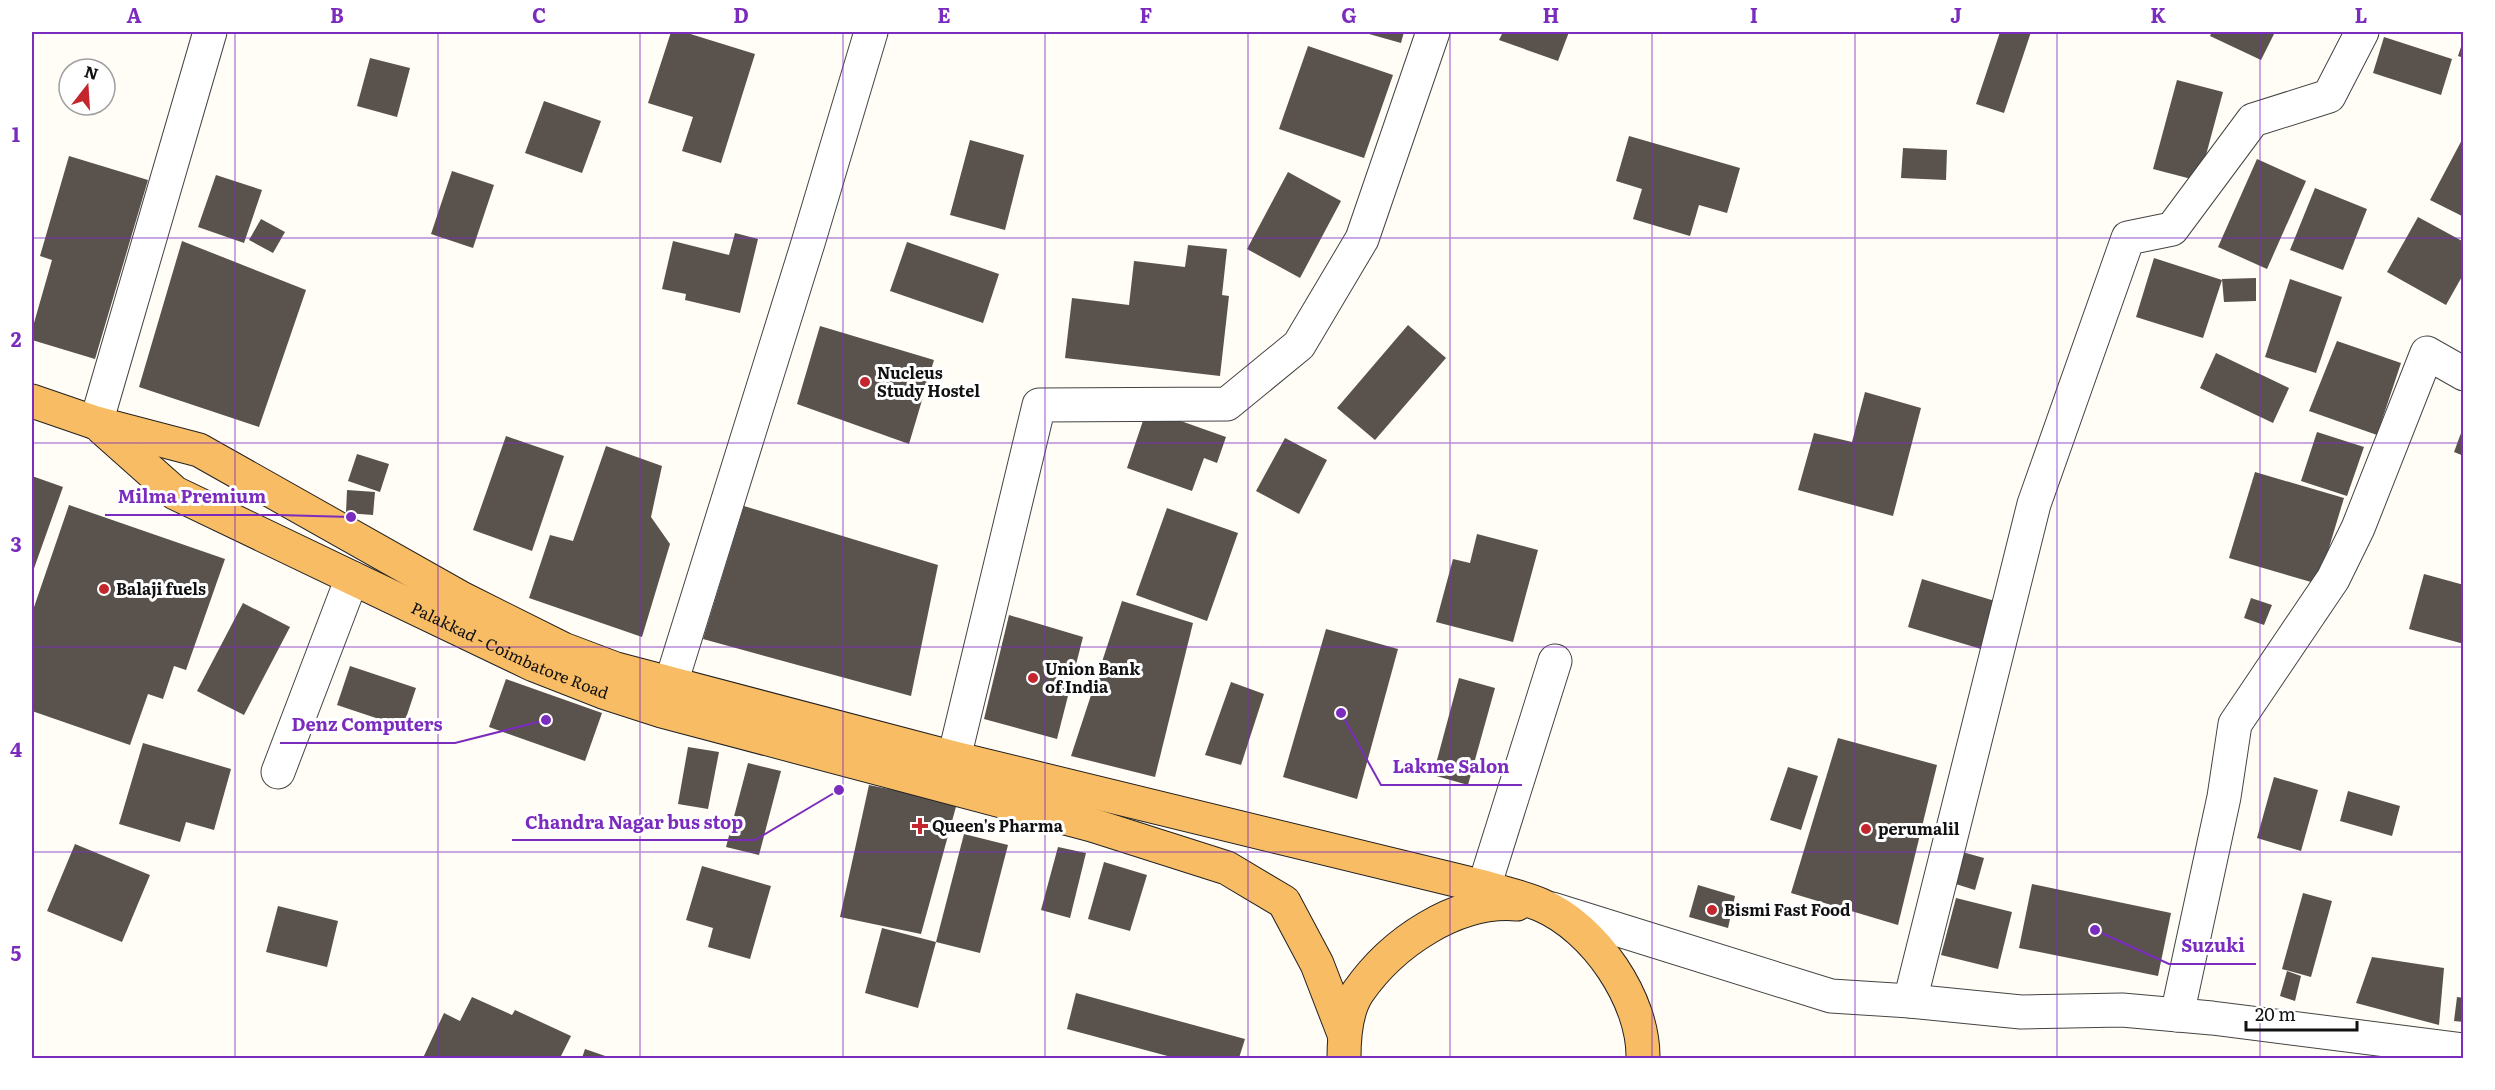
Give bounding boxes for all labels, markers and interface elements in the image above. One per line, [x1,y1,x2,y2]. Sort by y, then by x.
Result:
text: A [126,0,142,29]
text: B [330,0,344,29]
text: C [532,0,546,29]
text: D [733,0,749,29]
text: E [937,0,951,29]
text: F [1140,0,1153,29]
text: G [1341,0,1357,29]
text: H [1543,0,1559,29]
text: I [1750,0,1758,29]
text: J [1950,0,1962,29]
text: K [2150,0,2166,29]
text: L [2355,0,2368,29]
north arrow [57,57,117,117]
text: N [82,58,102,85]
text: 1 [12,118,20,148]
text: 2 [11,323,22,353]
place label: Nucleus Study Hostel [877,360,980,402]
marker: Nucleus Study Hostel [858,375,872,389]
callout: Milma Premium [105,479,278,515]
text: Milma Premium [118,482,266,509]
text: 3 [10,528,22,558]
place label: Balaji fuels [116,576,206,600]
marker: Balaji fuels [97,582,111,596]
street label: Palakkad - Coimbatore Road [407,595,612,704]
place label: Union Bank of India [1045,656,1140,698]
marker: Union Bank of India [1026,671,1040,685]
callout: Denz Computers [280,707,455,743]
text: Denz Computers [291,710,443,737]
text: 4 [10,733,22,763]
callout: Lakme Salon [1381,749,1522,785]
text: Lakme Salon [1392,752,1510,779]
callout: Chandra Nagar bus stop [512,804,755,840]
text: Chandra Nagar bus stop [525,808,743,835]
place label: Queen's Pharma [932,813,1064,837]
place label: perumalil [1878,816,1960,840]
marker: Queen's Pharma [913,819,927,833]
marker: perumalil [1859,822,1873,836]
place label: Bismi Fast Food [1724,897,1851,921]
marker: Bismi Fast Food [1705,903,1719,917]
callout: Suzuki [2169,928,2256,964]
text: Suzuki [2181,931,2245,958]
text: 5 [11,937,22,967]
scale bar [2246,994,2357,1032]
text: 20 m [2255,1000,2296,1027]

